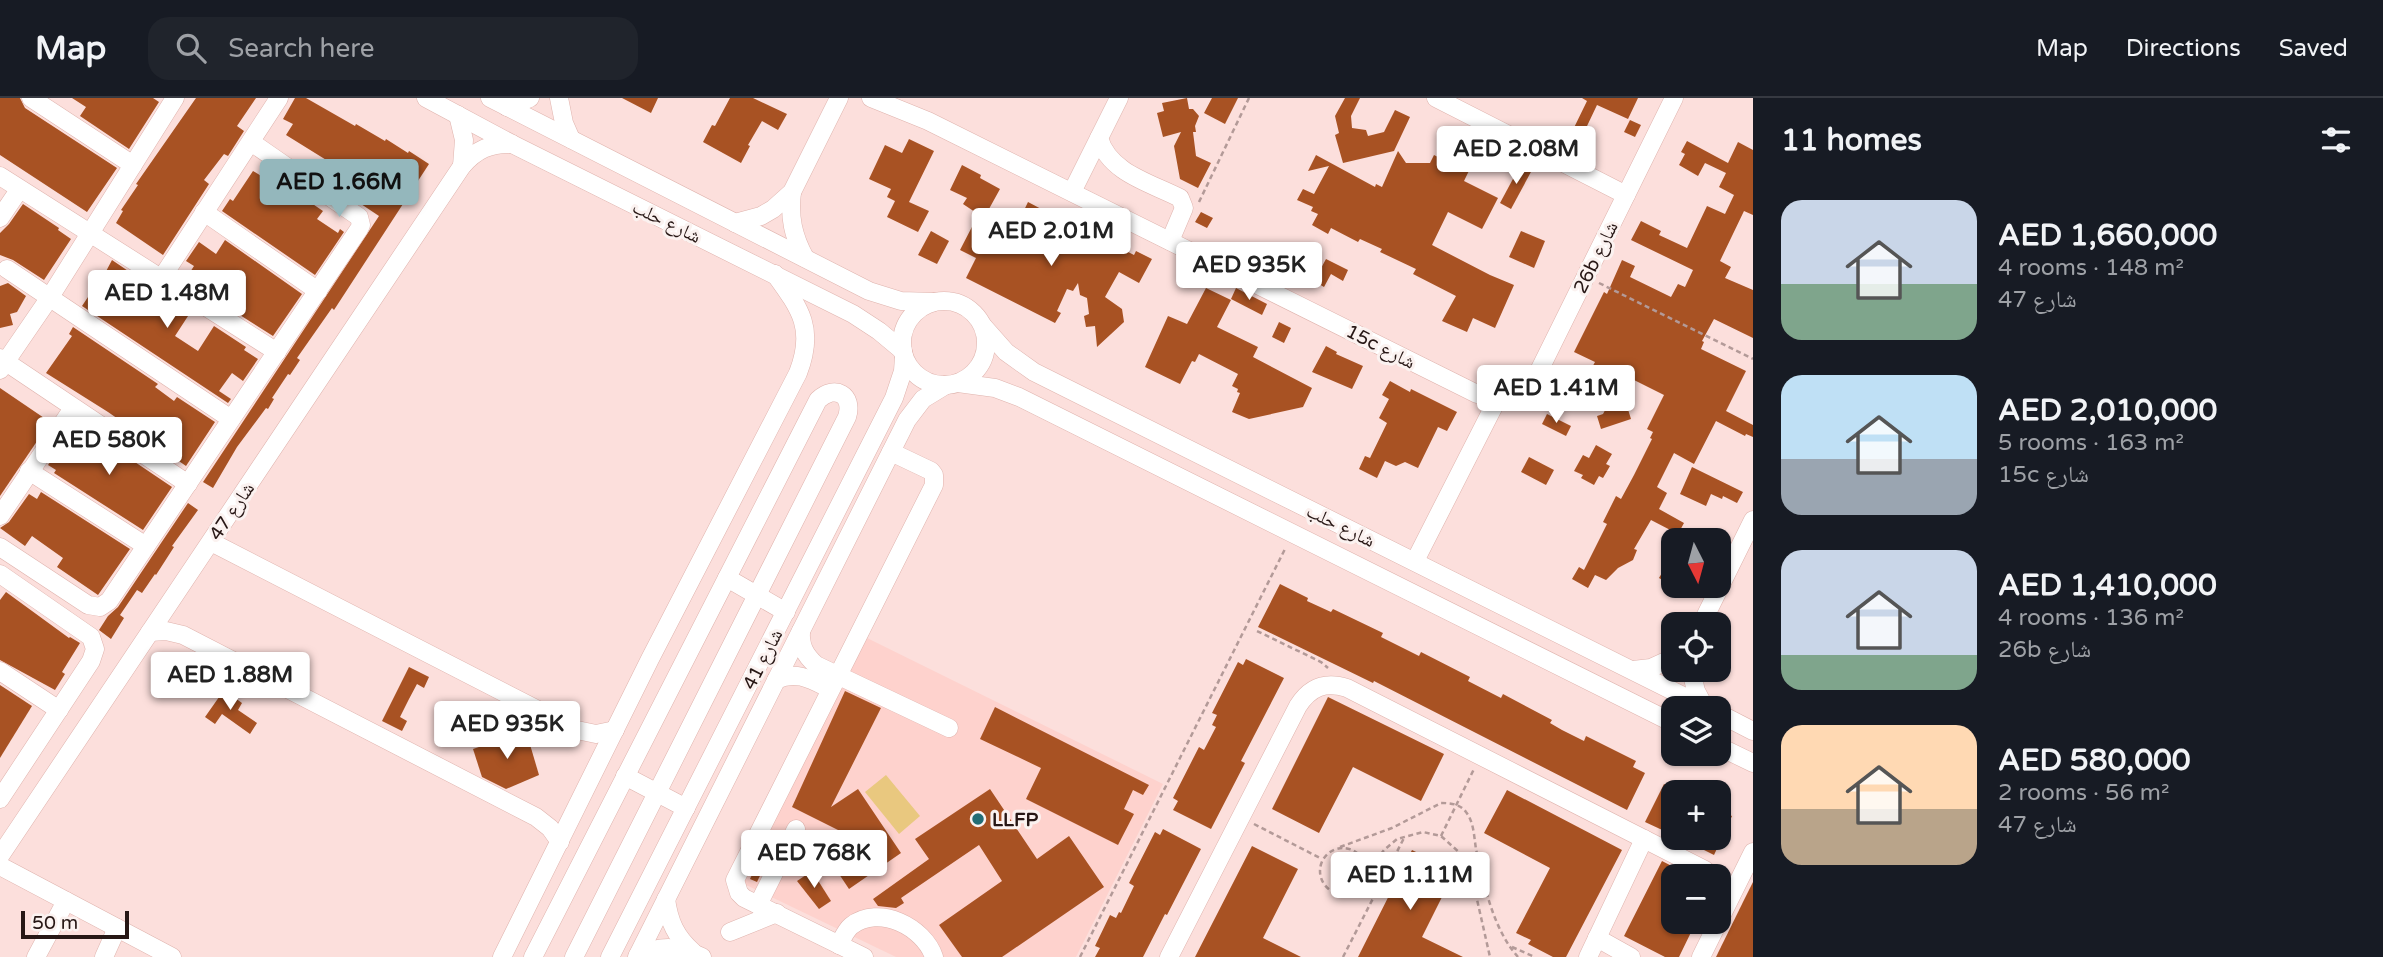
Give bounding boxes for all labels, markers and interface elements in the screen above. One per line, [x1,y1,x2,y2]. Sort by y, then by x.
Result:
search box [148,17,638,80]
text: Map [35,29,106,68]
icon: search [172,29,210,67]
text: Search here [228,33,374,64]
text: Map [2036,34,2088,63]
text: Directions [2126,34,2241,63]
text: Saved [2279,34,2348,63]
icon: filters [2317,121,2355,159]
text: 11 homes [1781,122,1922,159]
pin: AED 2.08M [1436,126,1596,186]
text: AED 2.08M [1453,135,1579,163]
pin: AED 1.66M [259,159,419,219]
text: AED 1.66M [276,168,402,196]
street label: شارع حلب [629,196,704,248]
pin: AED 2.01M [971,208,1131,268]
text: AED 2.01M [988,217,1114,245]
text: AED 1,660,000 [1998,217,2217,254]
street label: 26b شارع [1569,218,1623,297]
icon: home [1837,228,1921,312]
pin: AED 935K [1177,242,1321,302]
text: AED 935K [1192,251,1306,279]
text: 4 rooms · 148 m² [1998,254,2184,282]
pin: AED 1.48M [87,271,247,330]
text: AED 1.48M [104,279,230,307]
text: شارع 47 [1998,286,2077,314]
street label: 15c شارع [1342,320,1419,374]
pin: AED 1.41M [1476,366,1636,425]
text: AED 1.41M [1493,374,1619,402]
text: AED 2,010,000 [1998,392,2217,429]
icon: home [1837,403,1921,487]
pin: AED 580K [37,418,181,477]
text: AED 580K [52,426,166,454]
text: 5 rooms · 163 m² [1998,429,2184,457]
text: 15c شارع [1998,461,2089,489]
street label: شارع 47 [205,478,259,545]
street label: شارع حلب [1303,500,1378,552]
north arrow [1661,528,1731,598]
map controls [1661,528,1731,934]
text: AED 1,410,000 [1998,567,2217,604]
icon: home [1837,578,1921,662]
text: 4 rooms · 136 m² [1998,604,2184,632]
button: locate [1661,612,1731,682]
street label: شارع 41 [738,626,787,693]
text: 26b شارع [1998,636,2091,664]
pin: AED 1.88M [150,652,310,712]
text: AED 1.88M [167,661,293,689]
button: layers [1661,696,1731,766]
pin: AED 935K [435,702,579,761]
text: AED 935K [450,710,564,738]
text: AED 580,000 [1998,742,2191,779]
icon: home [1837,753,1921,837]
text: 2 rooms · 56 m² [1998,779,2169,807]
button: + [1661,780,1731,850]
place label: LLFP [992,809,1038,831]
marker: LLFP [970,811,986,827]
text: شارع 47 [1998,811,2077,839]
pin: AED 768K [742,830,886,890]
text: AED 768K [757,839,871,867]
pin: AED 1.11M [1330,852,1490,912]
text: AED 1.11M [1347,861,1473,889]
button: − [1661,864,1731,934]
scale bar [21,908,130,940]
text: 50 m [32,912,78,934]

